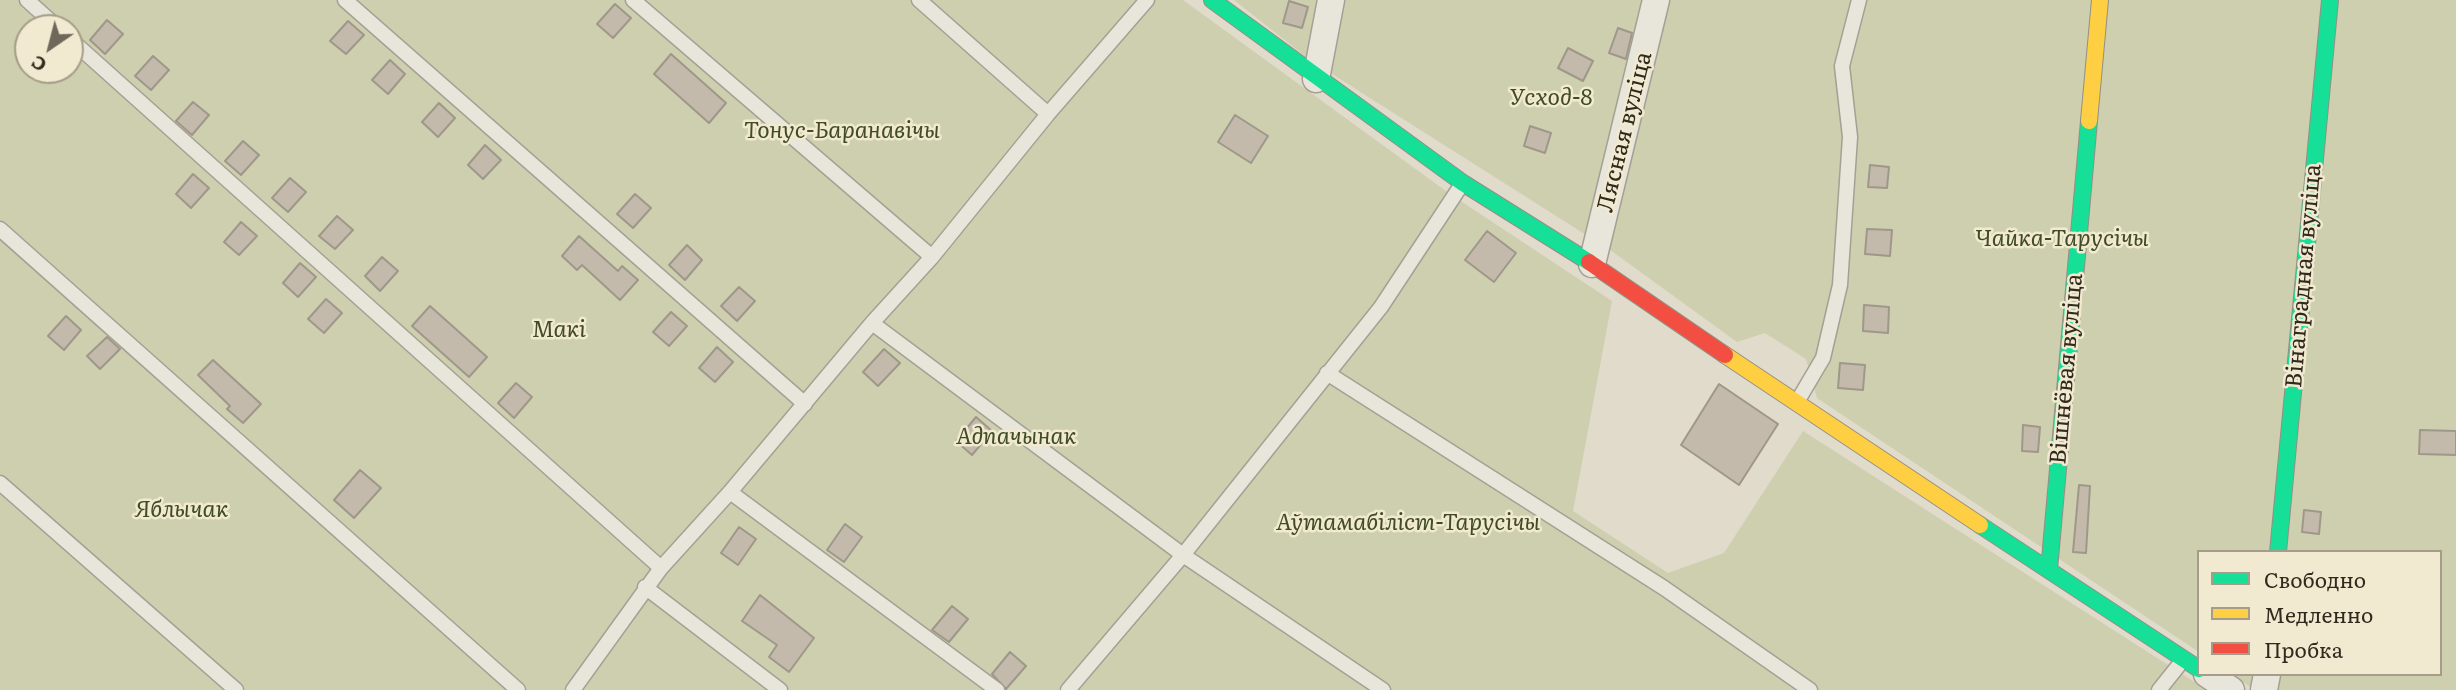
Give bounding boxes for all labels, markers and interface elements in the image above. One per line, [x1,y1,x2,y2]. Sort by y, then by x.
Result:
north arrow [14,14,84,84]
text: С [25,49,52,80]
street label: Лясная вуліца [1592,49,1658,215]
park label: Усход-8 [1510,84,1592,112]
park label: Тонус-Баранавічы [744,117,940,145]
street label: Вінаградная вуліца [2280,163,2328,389]
park label: Чайка-Тарусічы [1975,225,2149,253]
street label: Вішнёвая вуліца [2045,272,2089,466]
park label: Макі [532,316,586,344]
park label: Адпачынак [956,423,1076,451]
park label: Яблычак [134,496,228,524]
park label: Аўтамабіліст-Тарусічы [1276,509,1540,537]
legend [2197,550,2442,676]
text: Свободно [2264,563,2366,594]
text: Медленно [2264,598,2373,629]
text: Пробка [2264,633,2343,664]

